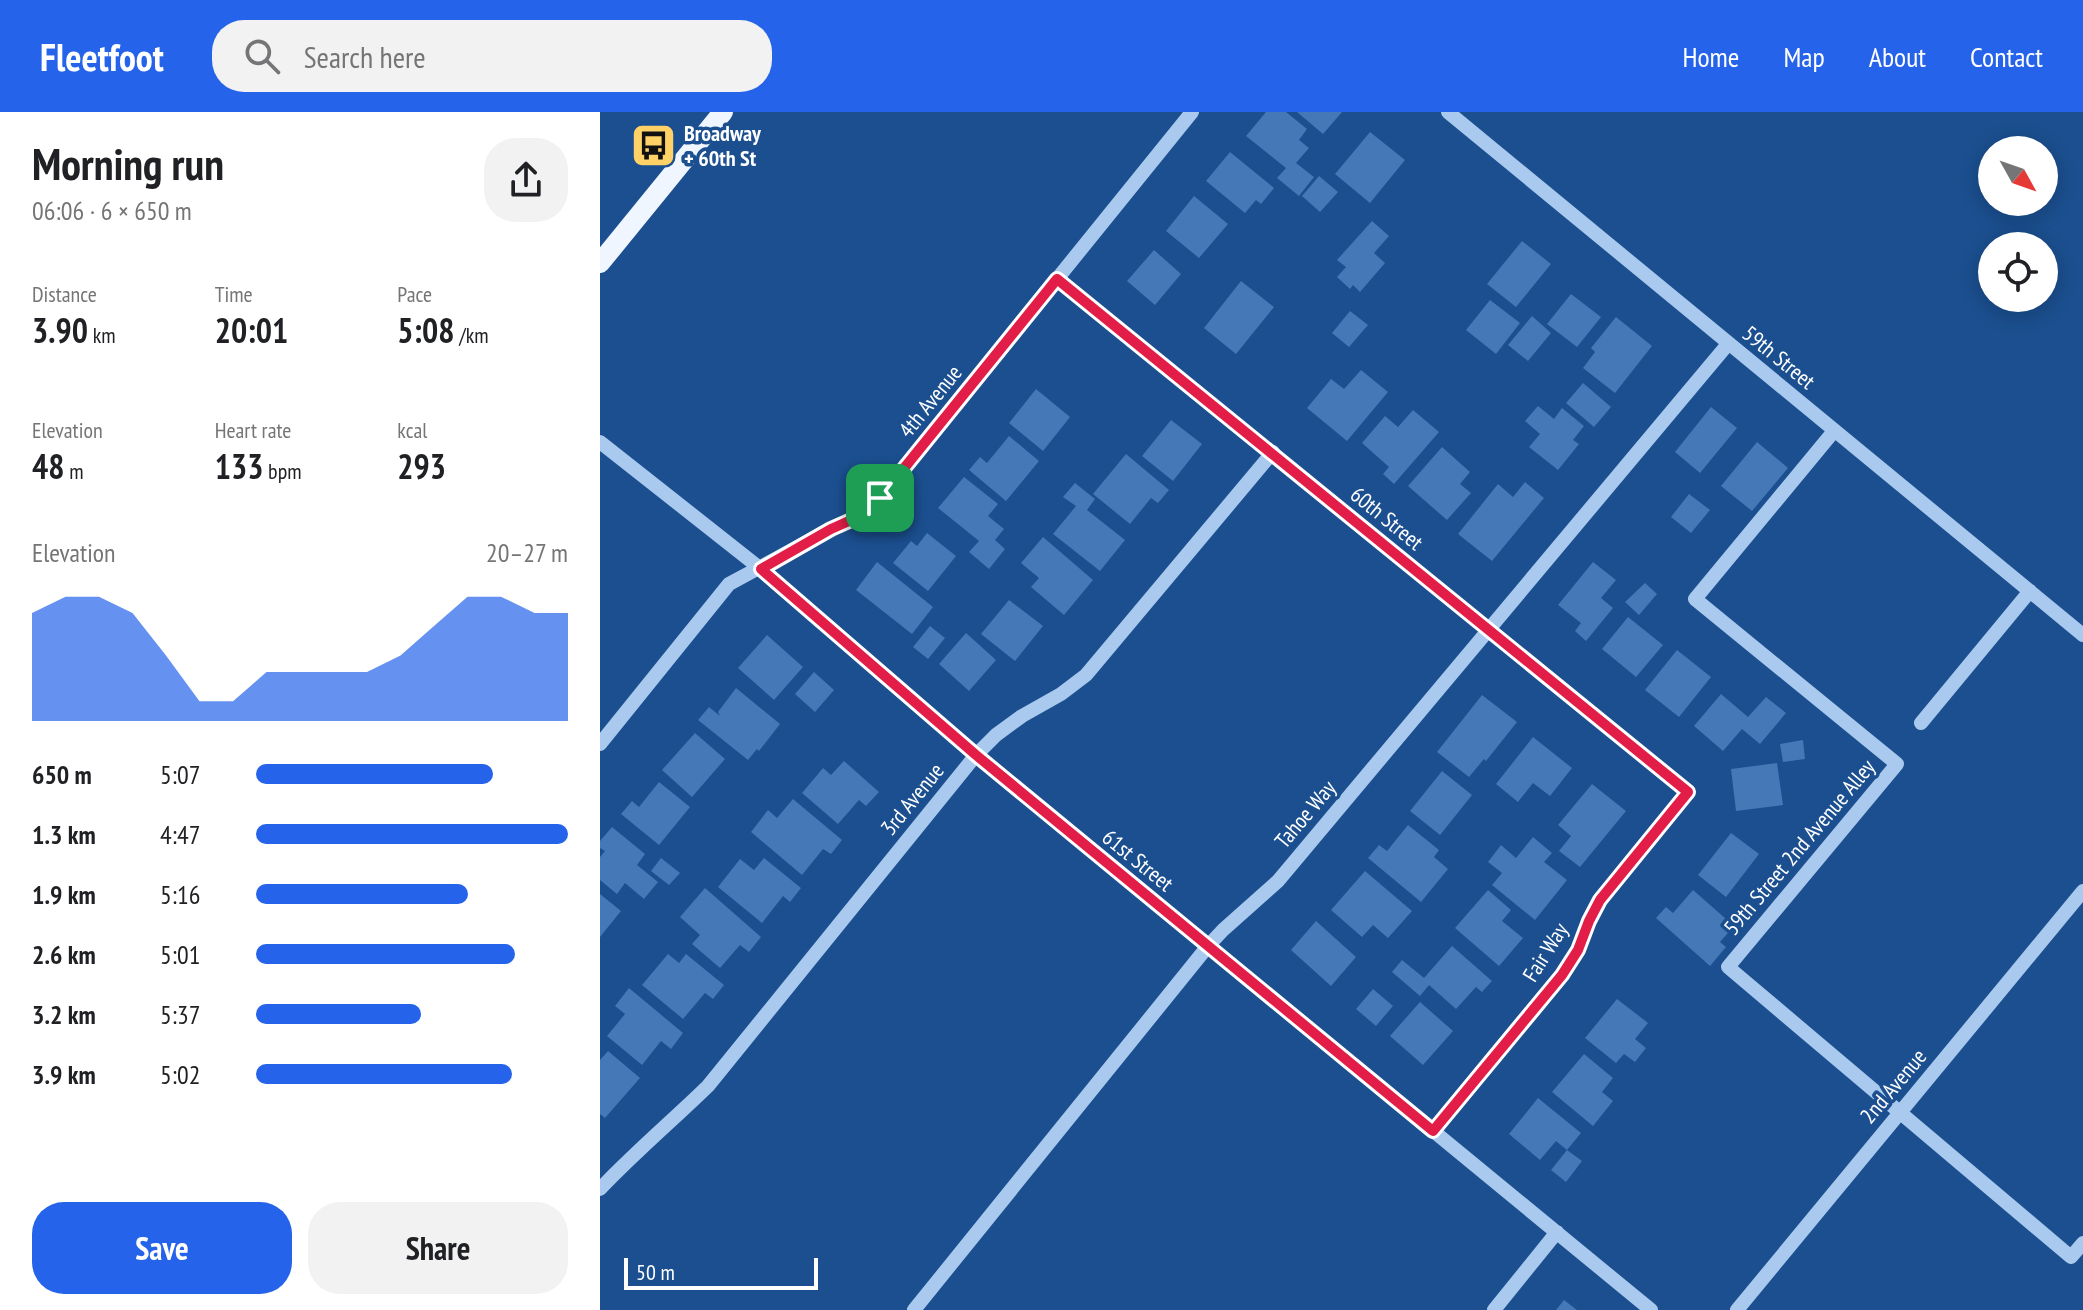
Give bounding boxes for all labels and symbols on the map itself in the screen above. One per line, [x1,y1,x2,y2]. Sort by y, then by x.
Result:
place label: Broadway + 60th St [684,119,762,172]
bus stop icon: Broadway + 60th St [629,122,677,170]
north arrow [1978,136,2058,216]
street label: 59th Street [1737,319,1821,395]
street label: 4th Avenue [892,359,968,443]
pin [846,464,914,532]
street label: 60th Street [1345,480,1429,556]
street label: 59th Street 2nd Avenue Alley [1717,753,1881,941]
street label: 3rd Avenue [874,757,950,841]
street label: Tahoe Way [1268,774,1342,854]
street label: 61st Street [1097,823,1179,897]
street label: Fair Way [1516,917,1574,987]
street label: 2nd Avenue [1854,1043,1932,1129]
scale bar [624,1254,818,1290]

